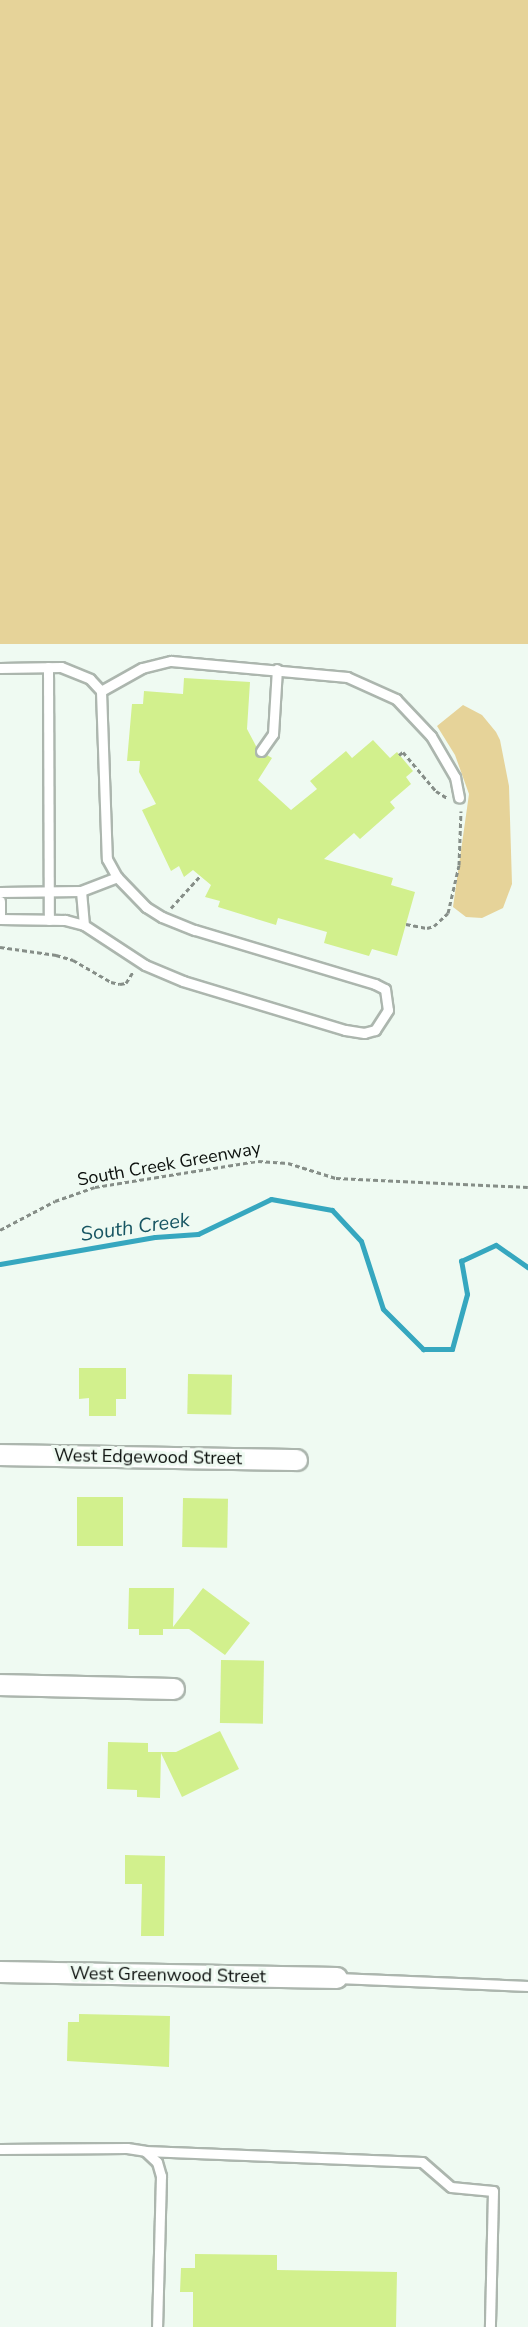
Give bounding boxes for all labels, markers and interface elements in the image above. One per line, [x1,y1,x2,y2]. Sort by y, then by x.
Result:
street label: South Creek Greenway [76,1137,262,1191]
water label: South Creek [79,1207,191,1247]
street label: West Edgewood Street [54,1445,242,1469]
street label: West Greenwood Street [70,1962,266,1988]

